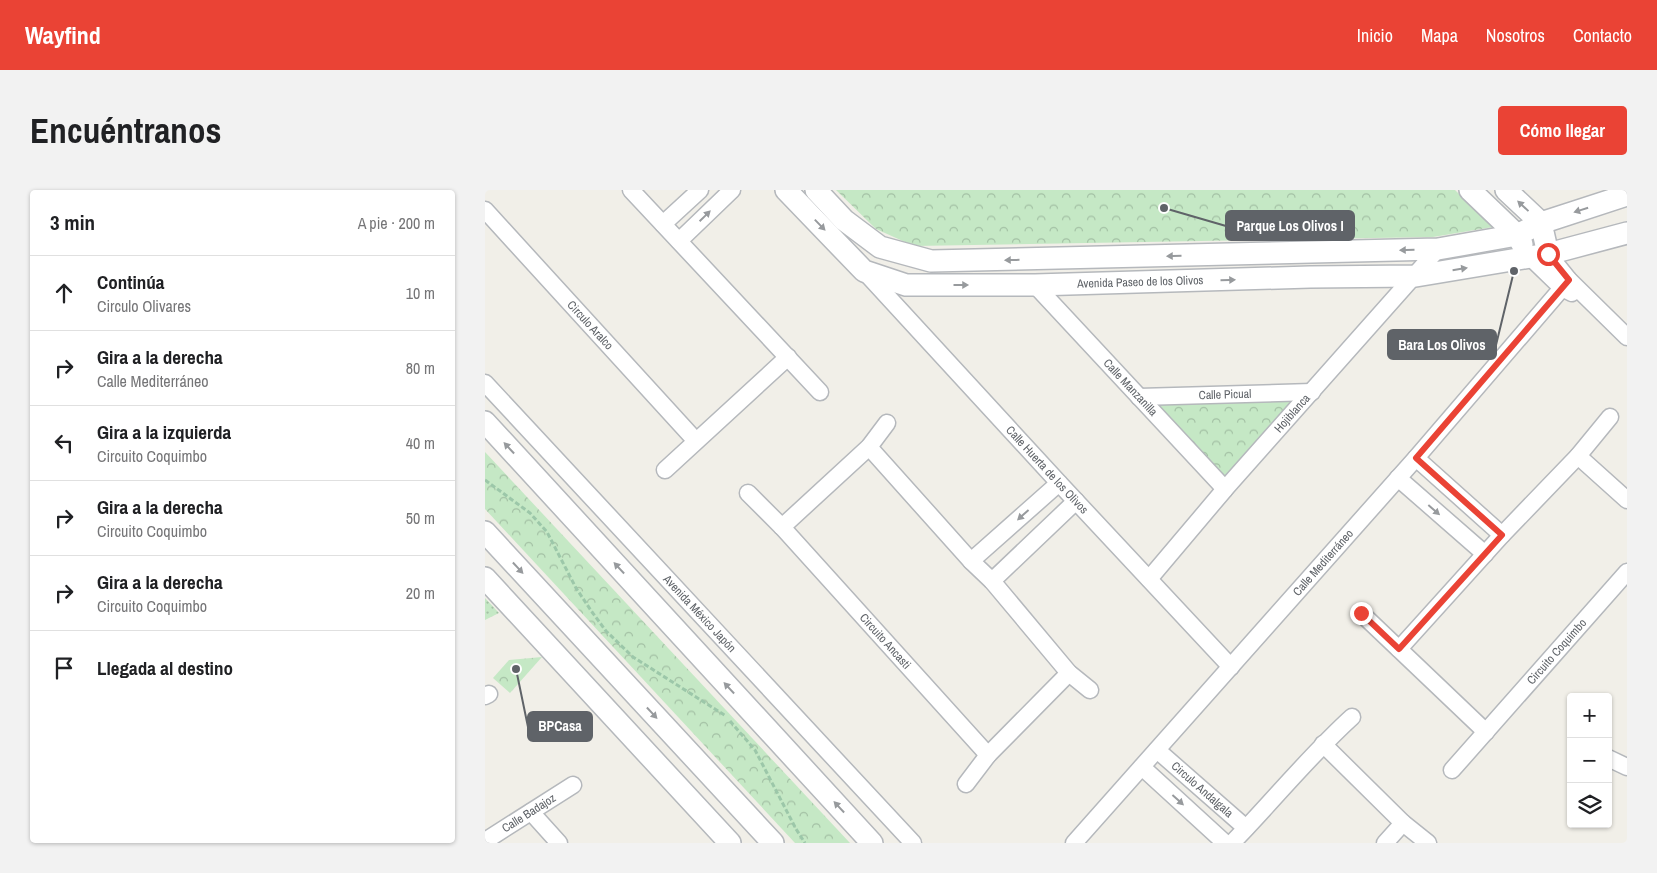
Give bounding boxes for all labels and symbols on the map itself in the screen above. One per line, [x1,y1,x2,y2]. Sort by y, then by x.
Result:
one-way arrow [1517,200,1529,212]
one-way arrow [1573,207,1588,214]
one-way arrow [699,210,711,222]
callout: Parque Los Olivos I [1226,211,1354,240]
text: Parque Los Olivos I [1236,217,1344,235]
one-way arrow [814,219,826,231]
route start [1537,243,1560,266]
one-way arrow [1398,246,1414,254]
one-way arrow [1166,252,1182,260]
one-way arrow [1004,256,1020,264]
one-way arrow [1453,264,1469,272]
street label: Avenida Paseo de los Olivos [1076,272,1204,292]
one-way arrow [1221,275,1237,283]
one-way arrow [953,281,969,289]
street label: Circulo Aralco [564,297,617,353]
callout: Bara Los Olivos [1388,330,1496,359]
text: Bara Los Olivos [1398,336,1486,354]
street label: Calle Manzanilla [1100,355,1161,420]
street label: Calle Picual [1198,386,1251,403]
street label: Hojiblanca [1271,390,1314,436]
street label: Calle Huerta de los Olivos [1002,422,1092,517]
one-way arrow [503,443,515,455]
one-way arrow [1428,505,1441,516]
one-way arrow [1016,510,1029,521]
street label: Calle Mediterráneo [1289,526,1357,599]
one-way arrow [512,561,524,573]
one-way arrow [613,562,625,574]
street label: Avenida México Japón [659,571,740,656]
route end [1350,602,1373,625]
street label: Circuito Ancasti [856,610,914,672]
street label: Circuito Coquimbo [1523,615,1590,688]
one-way arrow [723,682,735,694]
one-way arrow [646,707,658,719]
callout: BPCasa [528,712,592,741]
text: BPCasa [538,717,582,735]
street label: Circulo Andalgala [1168,758,1237,821]
street label: Calle Badajoz [499,790,559,836]
one-way arrow [1171,794,1183,806]
one-way arrow [833,802,845,814]

